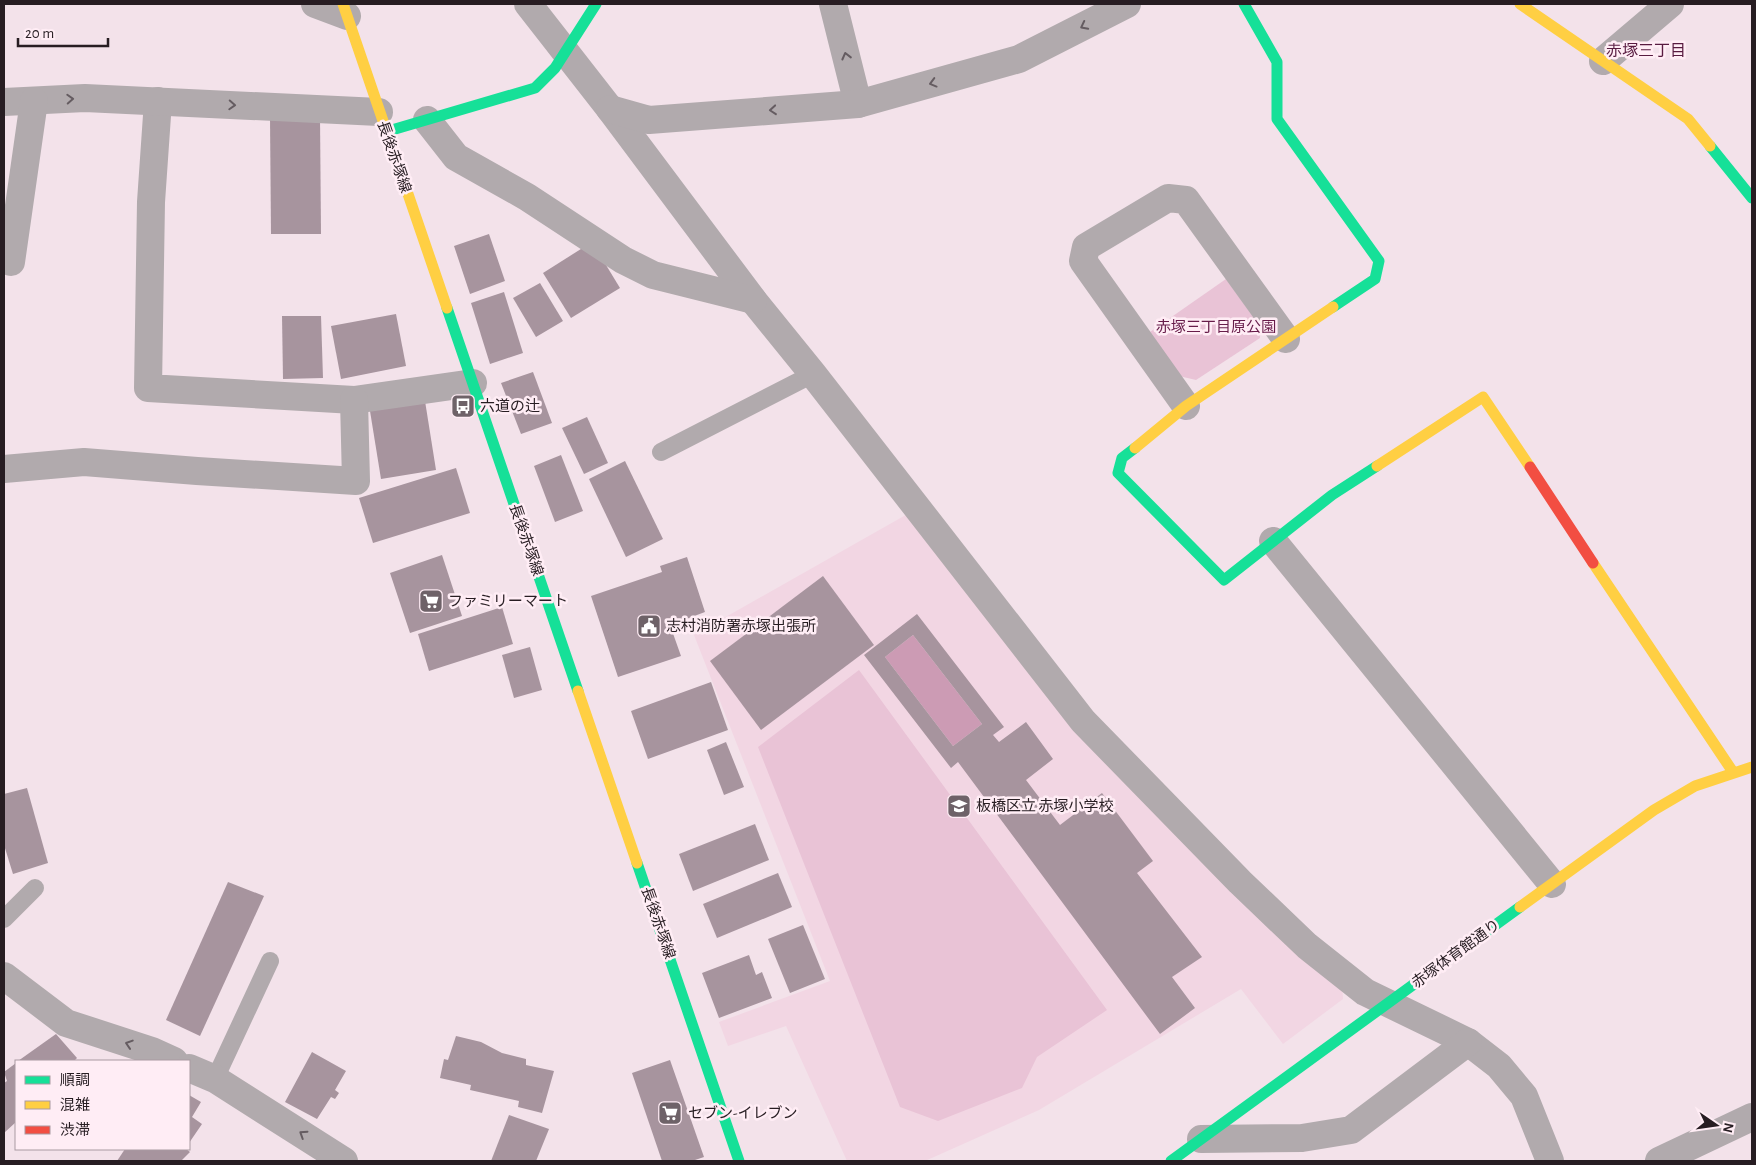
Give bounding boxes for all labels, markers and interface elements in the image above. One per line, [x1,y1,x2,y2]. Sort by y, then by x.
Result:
scale bar [18,15,108,47]
one-way arrow [1080,20,1089,30]
text: 20 m [25,26,54,41]
district label: 赤塚三丁目 [1606,43,1686,59]
one-way arrow [841,52,852,61]
one-way arrow [928,77,937,88]
one-way arrow [66,93,74,104]
one-way arrow [228,100,236,110]
one-way arrow [769,105,777,116]
street label: 長後赤塚線 [375,119,414,195]
park label: 赤塚三丁目原公園 [1156,319,1276,335]
bus stop icon: 六道の辻 [450,393,476,419]
place label: 六道の辻 [480,398,540,414]
street label: 長後赤塚線 [507,502,546,578]
supermarket icon: ファミリーマート [418,588,444,614]
place label: ファミリーマート [448,594,568,609]
public building icon: 志村消防署赤塚出張所 [636,613,662,639]
place label: 志村消防署赤塚出張所 [666,617,816,634]
school or university icon: 板橋区立 赤塚小学校 [946,793,972,819]
place label: 板橋区立 赤塚小学校 [976,798,1113,814]
street label: 長後赤塚線 [639,885,678,961]
street label: 赤塚体育館通り [1409,916,1503,991]
one-way arrow [125,1040,133,1050]
legend [15,1060,190,1150]
text: 順調 [60,1073,90,1088]
text: 混雑 [60,1097,90,1113]
supermarket icon: セブン-イレブン [657,1100,683,1126]
north arrow [1691,1100,1741,1150]
place label: セブン-イレブン [688,1105,798,1121]
text: N [1720,1121,1736,1134]
text: 渋滞 [60,1122,90,1138]
one-way arrow [299,1131,308,1141]

